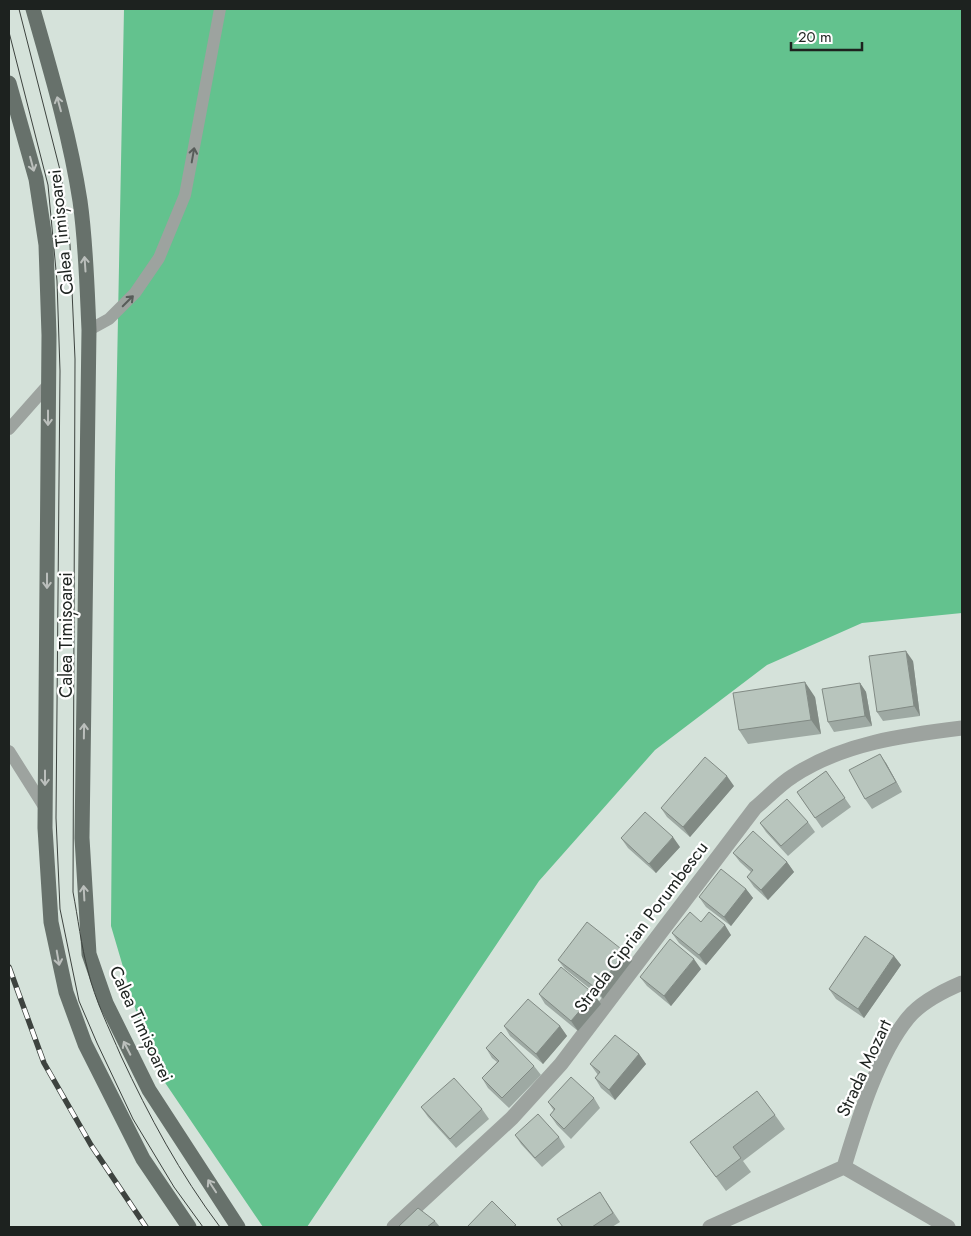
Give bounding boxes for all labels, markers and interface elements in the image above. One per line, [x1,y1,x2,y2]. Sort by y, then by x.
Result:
scale bar [791,20,862,52]
text: 20 m [798,26,832,48]
one-way arrow [54,96,64,112]
one-way arrow [188,147,198,163]
one-way arrow [27,155,37,171]
street label: Calea Timișoarei [41,168,81,296]
one-way arrow [81,256,90,272]
one-way arrow [121,295,133,307]
one-way arrow [43,410,53,426]
one-way arrow [42,572,52,589]
street label: Calea Timișoarei [53,572,79,698]
one-way arrow [79,723,89,739]
one-way arrow [40,770,50,786]
street label: Strada Ciprian Porumbescu [568,836,714,1018]
one-way arrow [80,885,89,901]
one-way arrow [53,949,63,965]
street label: Calea Timișoarei [103,961,179,1087]
street label: Strada Mozart [830,1014,898,1121]
one-way arrow [122,1041,131,1056]
one-way arrow [207,1180,217,1194]

